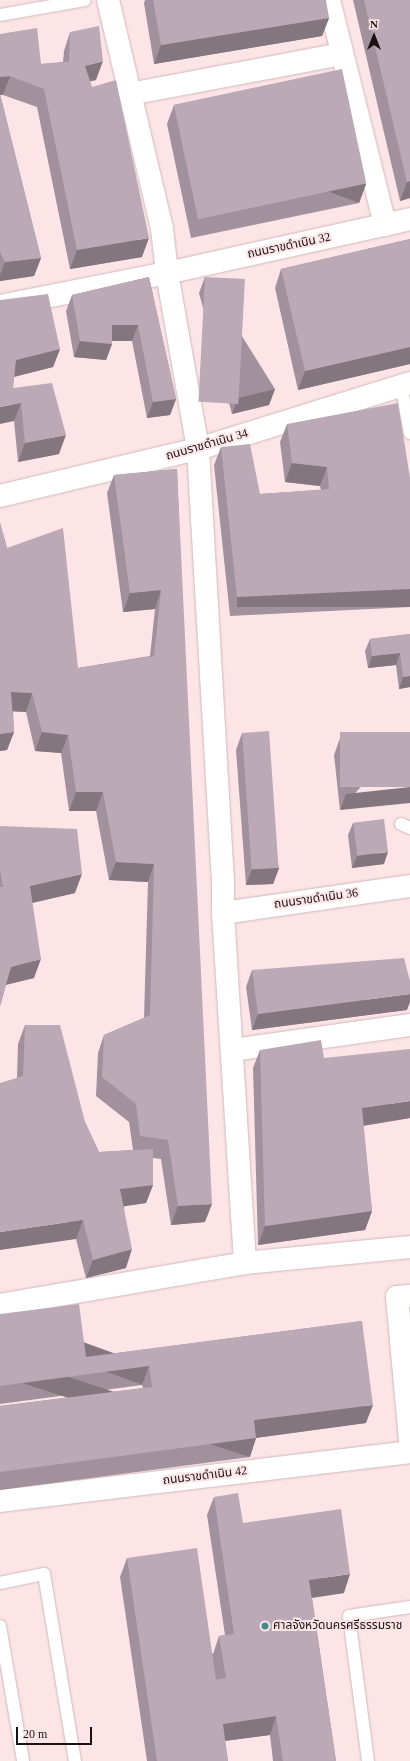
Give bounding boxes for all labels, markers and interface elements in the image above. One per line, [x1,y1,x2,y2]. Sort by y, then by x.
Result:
north arrow [354,16,394,56]
text: N [370,18,378,30]
street label: ถนนราขดำเนิน 32 [246,230,332,262]
street label: ถนนราชดำเนิน 34 [164,426,250,464]
street label: ถนนราขดำเนิน 36 [273,886,359,912]
street label: ถนนราขดำเนิน 42 [162,1464,248,1488]
place label: ศาลจังหวัดนครศรีธรรมราช [273,1619,402,1633]
marker: ศาลจังหวัดนครศรีธรรมราช [260,1621,270,1631]
scale bar [18,1719,94,1745]
text: 20 m [23,1727,47,1741]

